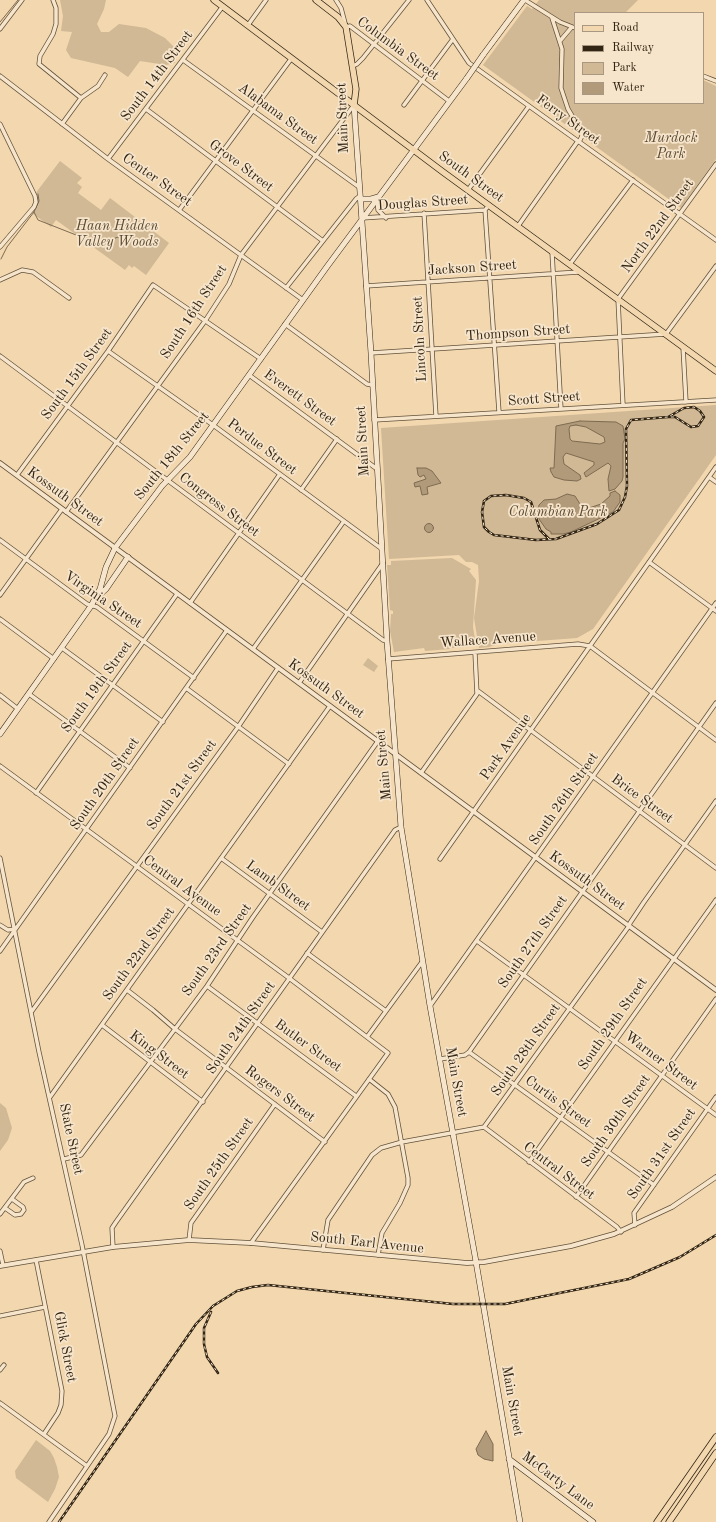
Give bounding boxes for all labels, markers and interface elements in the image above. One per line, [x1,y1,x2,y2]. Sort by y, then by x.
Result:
legend [574,12,704,104]
street label: Columbia Street [354,14,442,84]
text: Road [612,22,639,34]
street label: South 14th Street [117,27,197,125]
text: Railway [612,42,654,54]
text: Park [612,62,637,74]
street label: Alabama Street [235,79,321,149]
street label: Main Street [333,82,353,154]
text: Water [612,82,644,94]
street label: Ferry Street [533,91,603,149]
park label: Murdock Park [644,130,698,162]
street label: Grove Street [205,136,277,196]
street label: South Street [435,148,507,206]
street label: Center Street [119,150,195,210]
street label: North 22nd Street [618,176,698,276]
street label: Douglas Street [377,191,469,215]
park label: Haan Hidden Valley Woods [75,218,159,250]
street label: Jackson Street [427,257,517,279]
street label: South 16th Street [157,262,231,362]
street label: Lincoln Street [409,296,431,382]
street label: Thompson Street [465,321,571,345]
street label: South 15th Street [38,325,116,423]
street label: Everett Street [260,366,340,430]
street label: Scott Street [507,388,581,410]
street label: Main Street [353,405,373,477]
street label: South 18th Street [131,408,213,504]
street label: Perdue Street [224,415,300,479]
street label: Kossuth Street [23,464,107,530]
street label: Congress Street [175,469,263,541]
park label: Columbian Park [509,504,607,520]
street label: Virginia Street [61,568,145,632]
street label: Wallace Avenue [439,628,537,652]
street label: South 19th Street [58,638,136,736]
street label: Kossuth Street [284,656,368,722]
street label: Park Avenue [477,711,535,783]
street label: Main Street [373,729,395,801]
street label: South 20th Street [67,734,143,834]
street label: South 21st Street [144,736,220,834]
street label: South 26th Street [526,749,602,849]
street label: Brice Street [608,771,676,827]
street label: Kossuth Street [545,848,629,914]
street label: Central Avenue [139,852,225,920]
street label: Lamb Street [242,857,314,915]
street label: South 27th Street [495,892,571,992]
street label: South 23rd Street [179,900,255,1000]
street label: South 22nd Street [99,904,179,1004]
street label: South 29th Street [575,974,651,1074]
street label: South 24th Street [203,978,279,1078]
street label: South 28th Street [488,1000,564,1100]
street label: Butler Street [271,1016,345,1076]
street label: King Street [126,1027,192,1083]
street label: Warner Street [621,1028,701,1094]
street label: Main Street [442,1046,470,1118]
street label: Rogers Street [241,1062,319,1126]
street label: South 30th Street [578,1071,654,1171]
street label: Curtis Street [521,1072,595,1132]
street label: State Street [55,1102,87,1176]
street label: South 31st Street [624,1105,700,1203]
street label: South 25th Street [181,1114,257,1214]
street label: Central Street [520,1138,598,1204]
street label: South Earl Avenue [309,1229,425,1257]
street label: Glick Street [50,1310,80,1384]
street label: Main Street [498,1365,526,1437]
street label: McCarty Lane [518,1448,598,1514]

